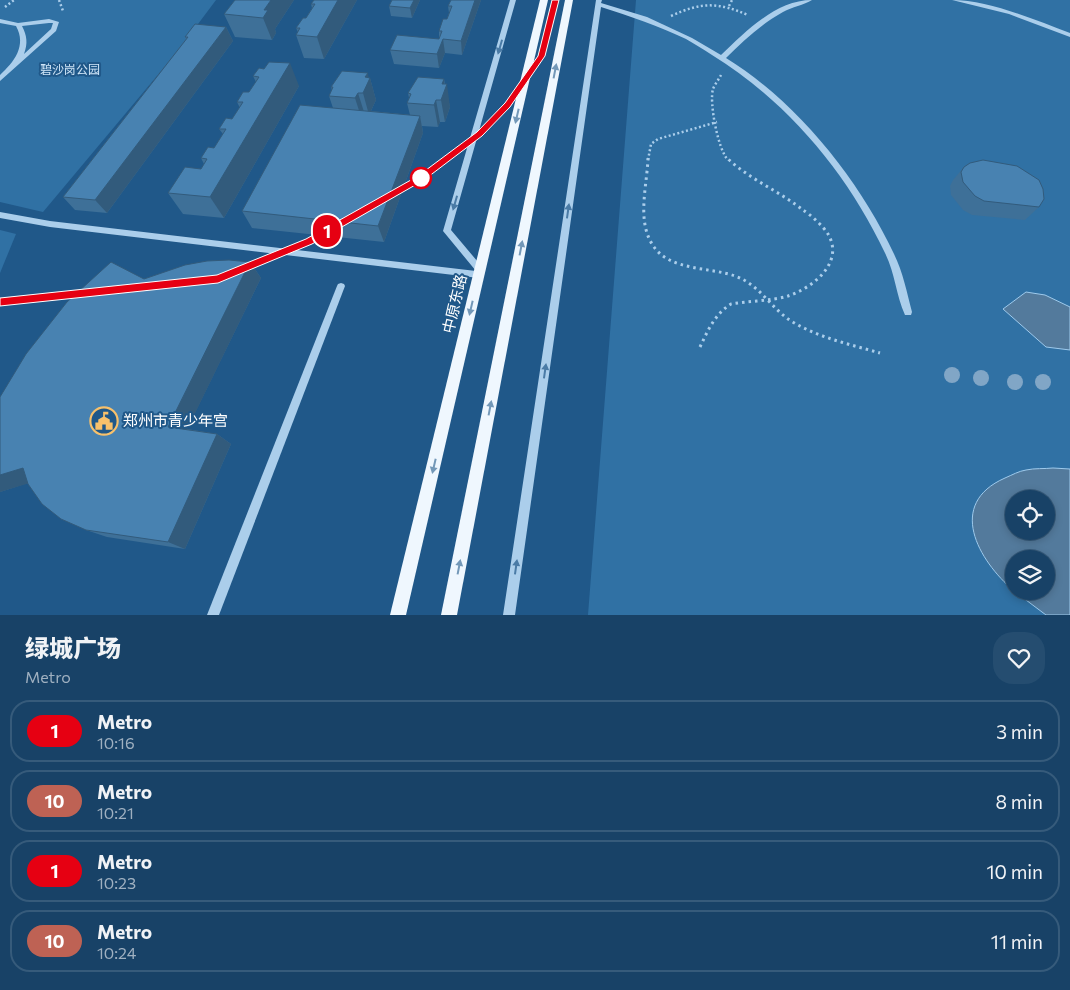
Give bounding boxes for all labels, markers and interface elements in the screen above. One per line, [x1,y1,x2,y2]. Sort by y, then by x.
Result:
one-way arrow [495,39,503,54]
park label: 碧沙岗公园 [40,62,100,76]
one-way arrow [551,64,559,79]
one-way arrow [513,108,521,123]
unlabelled marker [410,167,432,189]
one-way arrow [451,196,459,211]
one-way arrow [564,202,572,218]
line badge: 1 [311,215,343,247]
text: 1 [323,220,331,242]
one-way arrow [517,240,525,256]
street label: 中原东路 [439,273,470,335]
one-way arrow [467,300,475,315]
one-way arrow [541,363,549,379]
one-way arrow [486,399,494,415]
public building icon: 郑州市青少年宫 [89,406,119,436]
place label: 郑州市青少年宫 [123,411,228,429]
one-way arrow [430,458,438,473]
map controls [1005,490,1055,600]
button: locate [1005,490,1055,540]
button: layers [1005,550,1055,600]
one-way arrow [512,558,520,574]
one-way arrow [455,559,463,575]
button: heart [993,632,1045,684]
text: 绿城广场 [25,633,121,662]
text: Metro [25,667,71,686]
text: Metro [97,710,152,733]
text: 1 [50,720,59,742]
text: 3 min [996,720,1043,743]
text: 10:16 [97,733,135,752]
text: Metro [97,780,152,803]
text: 10 [44,790,65,812]
text: 8 min [995,790,1043,813]
text: 10:21 [97,803,134,822]
text: Metro [97,850,152,873]
text: 1 [50,860,59,882]
text: 10 min [986,860,1043,883]
text: 10:23 [97,873,136,892]
text: Metro [97,920,152,943]
text: 10 [44,930,65,952]
text: 11 min [991,930,1043,953]
text: 10:24 [97,943,136,962]

